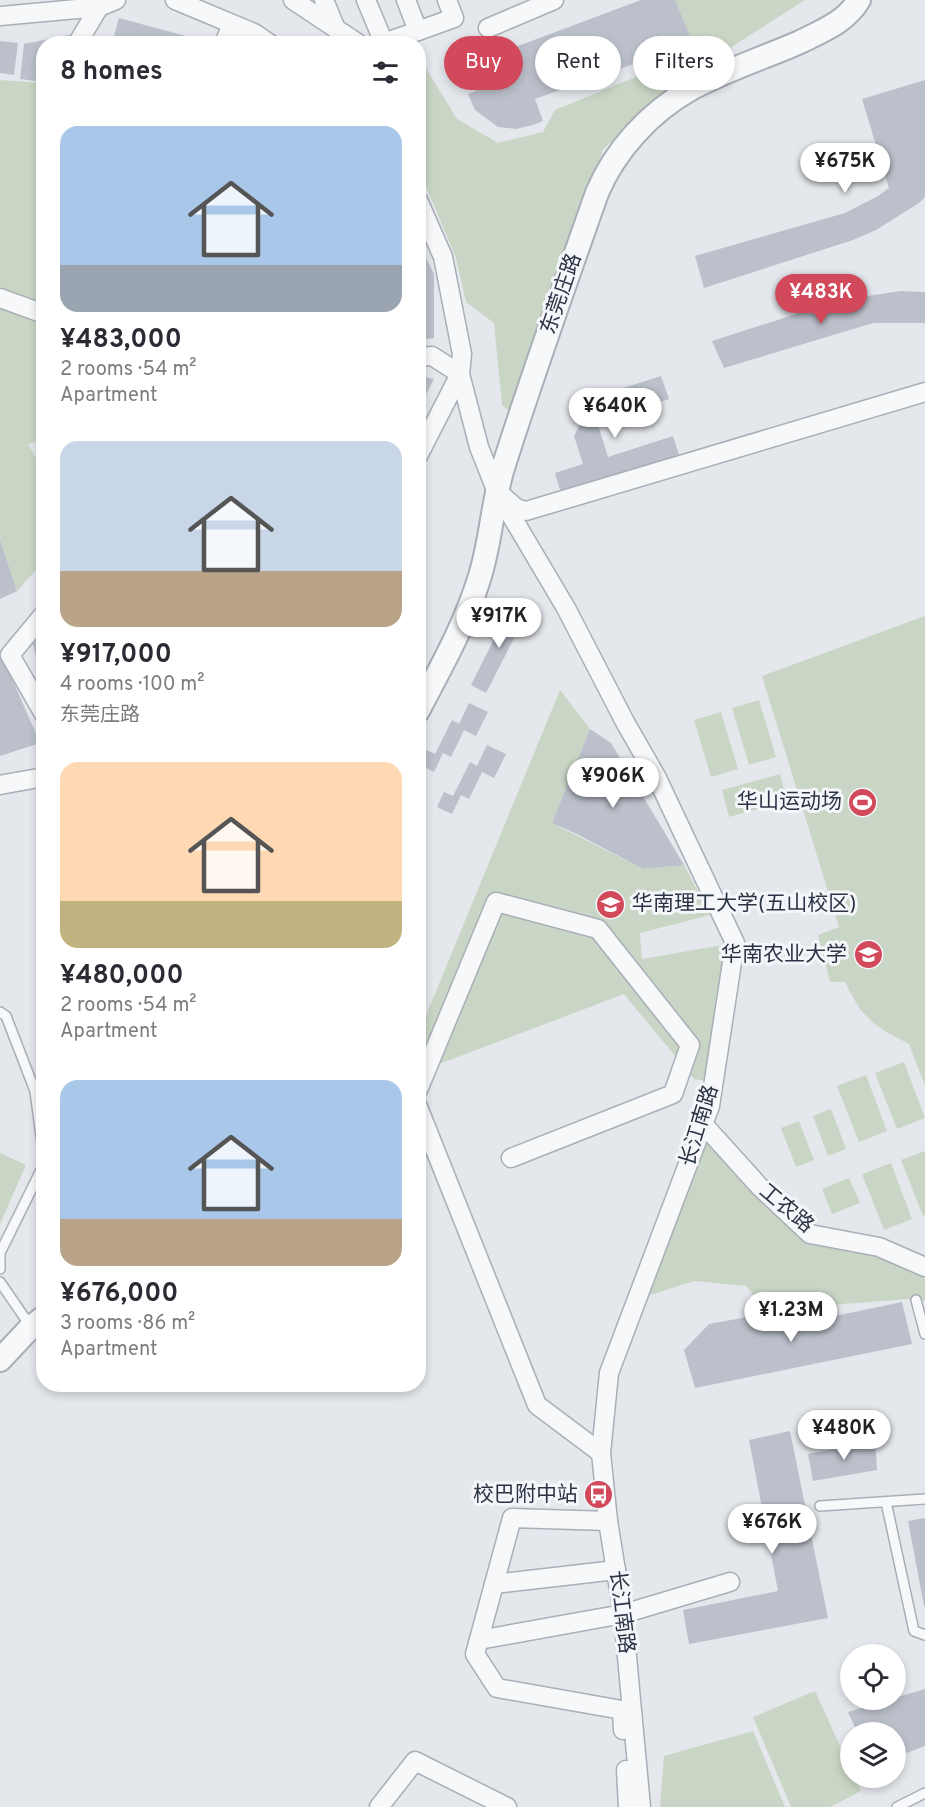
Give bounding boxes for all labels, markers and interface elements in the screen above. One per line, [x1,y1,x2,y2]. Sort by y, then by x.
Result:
chip: Buy [444,36,523,90]
chip: Rent [535,36,621,90]
chip: Filters [633,36,735,90]
text: 8 homes [60,56,163,89]
icon: filters [369,56,402,89]
pin: ¥675K [803,143,887,194]
text: ¥675K [814,149,876,175]
icon: home [177,165,285,273]
street label: 东莞庄路 [536,250,588,338]
pin: ¥483K [779,274,863,325]
text: ¥483K [789,280,853,306]
text: ¥483,000 [60,324,182,357]
text: 2 rooms · 54 m² [60,357,197,383]
text: Apartment [60,383,158,409]
pin: ¥640K [573,388,657,439]
text: ¥640K [583,394,647,420]
icon: home [177,480,285,588]
pin: ¥917K [457,598,541,649]
text: ¥917K [470,604,528,630]
text: ¥917,000 [60,639,172,672]
text: 4 rooms · 100 m² [60,672,205,698]
text: 东莞庄路 [60,703,140,729]
pin: ¥906K [571,758,655,809]
text: ¥906K [581,764,645,790]
sports icon: 华山运动场 [847,786,879,818]
place label: 华山运动场 [737,789,842,816]
icon: home [177,801,285,909]
school or university icon: 华南理工大学(五山校区) [595,888,627,920]
place label: 华南理工大学(五山校区) [632,891,856,918]
school or university icon: 华南农业大学 [852,939,884,971]
place label: 华南农业大学 [721,942,847,969]
text: ¥480,000 [60,960,184,993]
text: 2 rooms · 54 m² [60,993,197,1019]
text: Apartment [60,1019,158,1045]
street label: 长江南路 [675,1082,725,1170]
icon: home [177,1119,285,1227]
street label: 工农路 [753,1178,819,1240]
text: ¥676,000 [60,1278,178,1311]
pin: ¥1.23M [742,1292,840,1343]
text: ¥1.23M [758,1298,824,1324]
text: 3 rooms · 86 m² [60,1311,195,1337]
text: Apartment [60,1337,158,1363]
pin: ¥480K [802,1410,886,1461]
text: ¥480K [812,1416,876,1442]
bus stop icon: 校巴附中站 [583,1479,615,1511]
place label: 校巴附中站 [473,1482,578,1509]
pin: ¥676K [730,1504,814,1555]
text: ¥676K [742,1510,802,1536]
street label: 长江南路 [602,1569,640,1655]
map controls [840,1644,906,1788]
button: locate [840,1644,906,1710]
button: layers [840,1722,906,1788]

